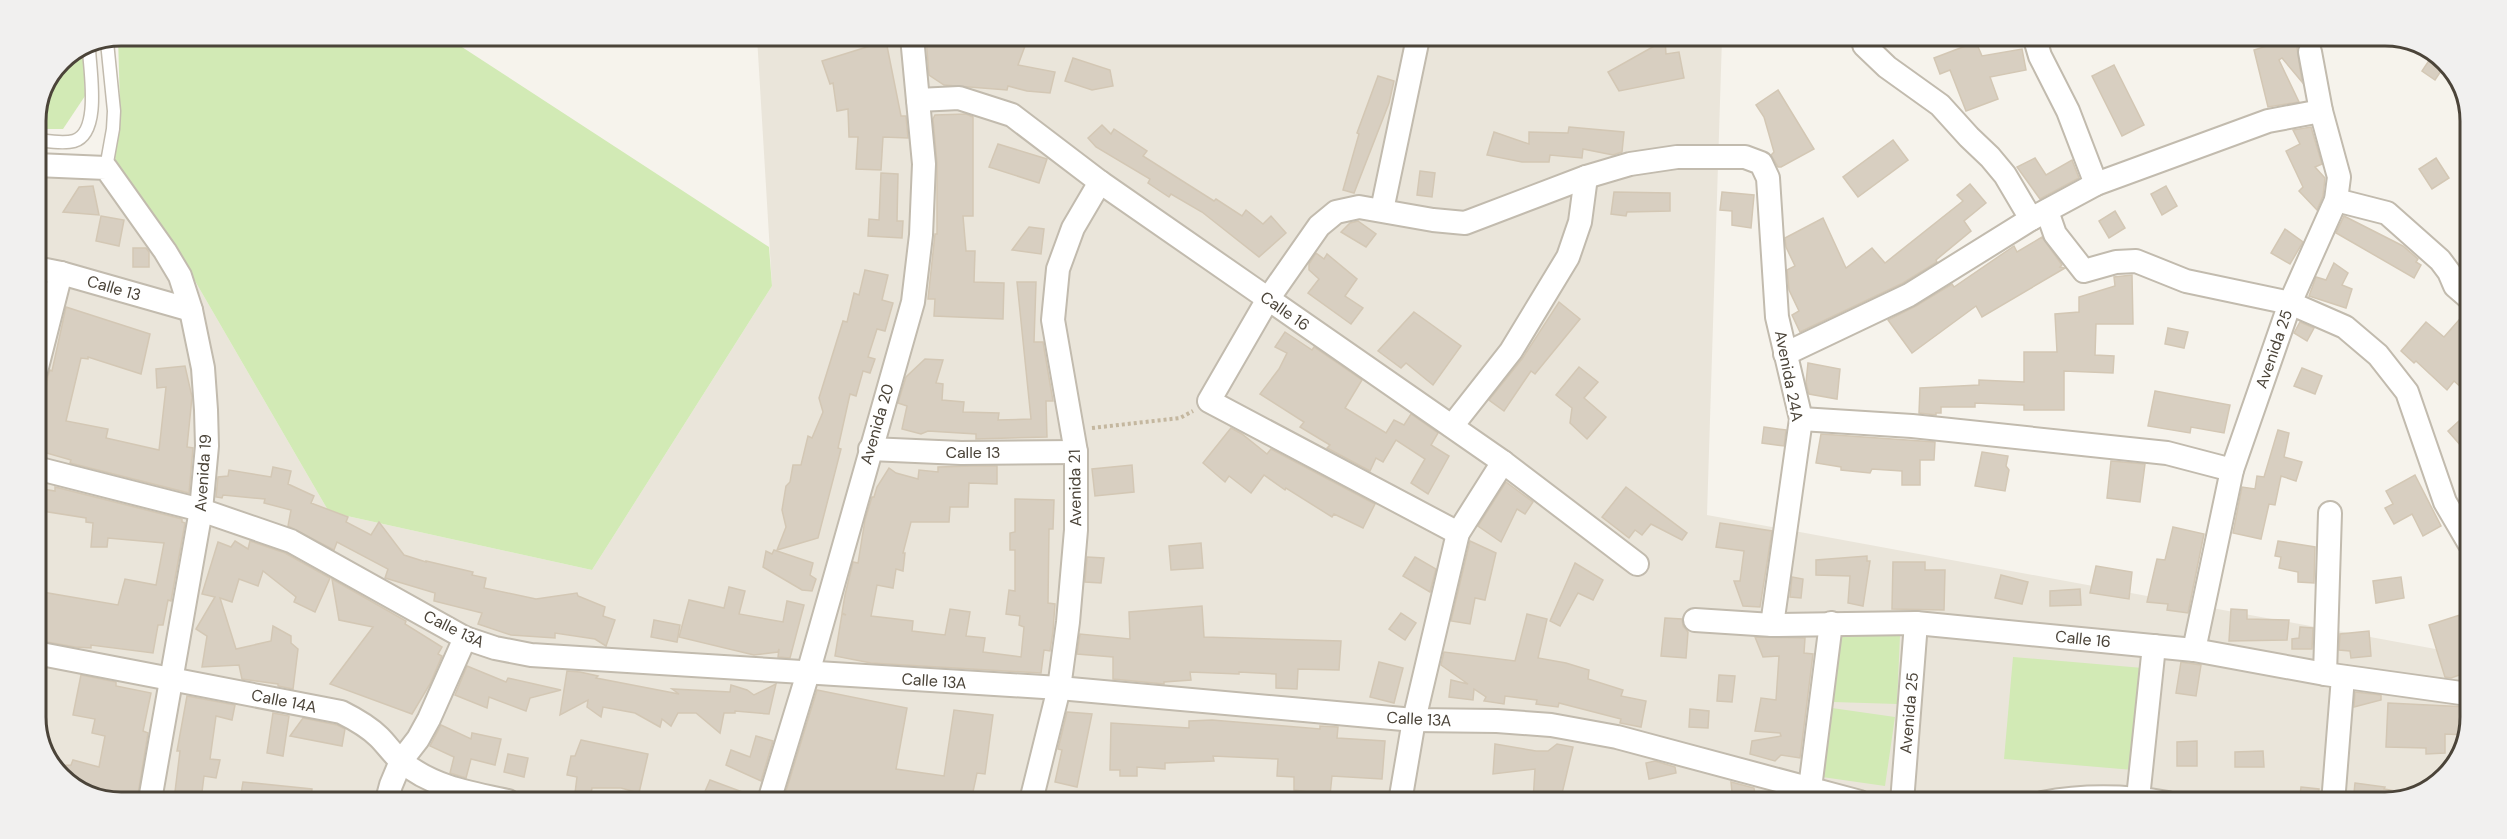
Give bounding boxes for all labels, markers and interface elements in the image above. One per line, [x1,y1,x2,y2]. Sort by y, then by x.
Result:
street label: Calle 13 [85,270,143,306]
street label: Calle 16 [1256,286,1314,336]
street label: Avenida 25 [2251,307,2297,391]
street label: Avenida 24A [1770,329,1808,424]
street label: Avenida 20 [855,381,899,467]
street label: Avenida 19 [190,433,216,513]
street label: Calle 13 [945,442,1001,463]
street label: Avenida 21 [1064,449,1086,527]
street label: Calle 13A [420,605,488,653]
street label: Calle 16 [2054,626,2112,652]
street label: Calle 13A [901,668,968,694]
street label: Avenida 25 [1895,671,1923,755]
street label: Calle 14A [250,684,319,718]
street label: Calle 13A [1386,707,1452,731]

